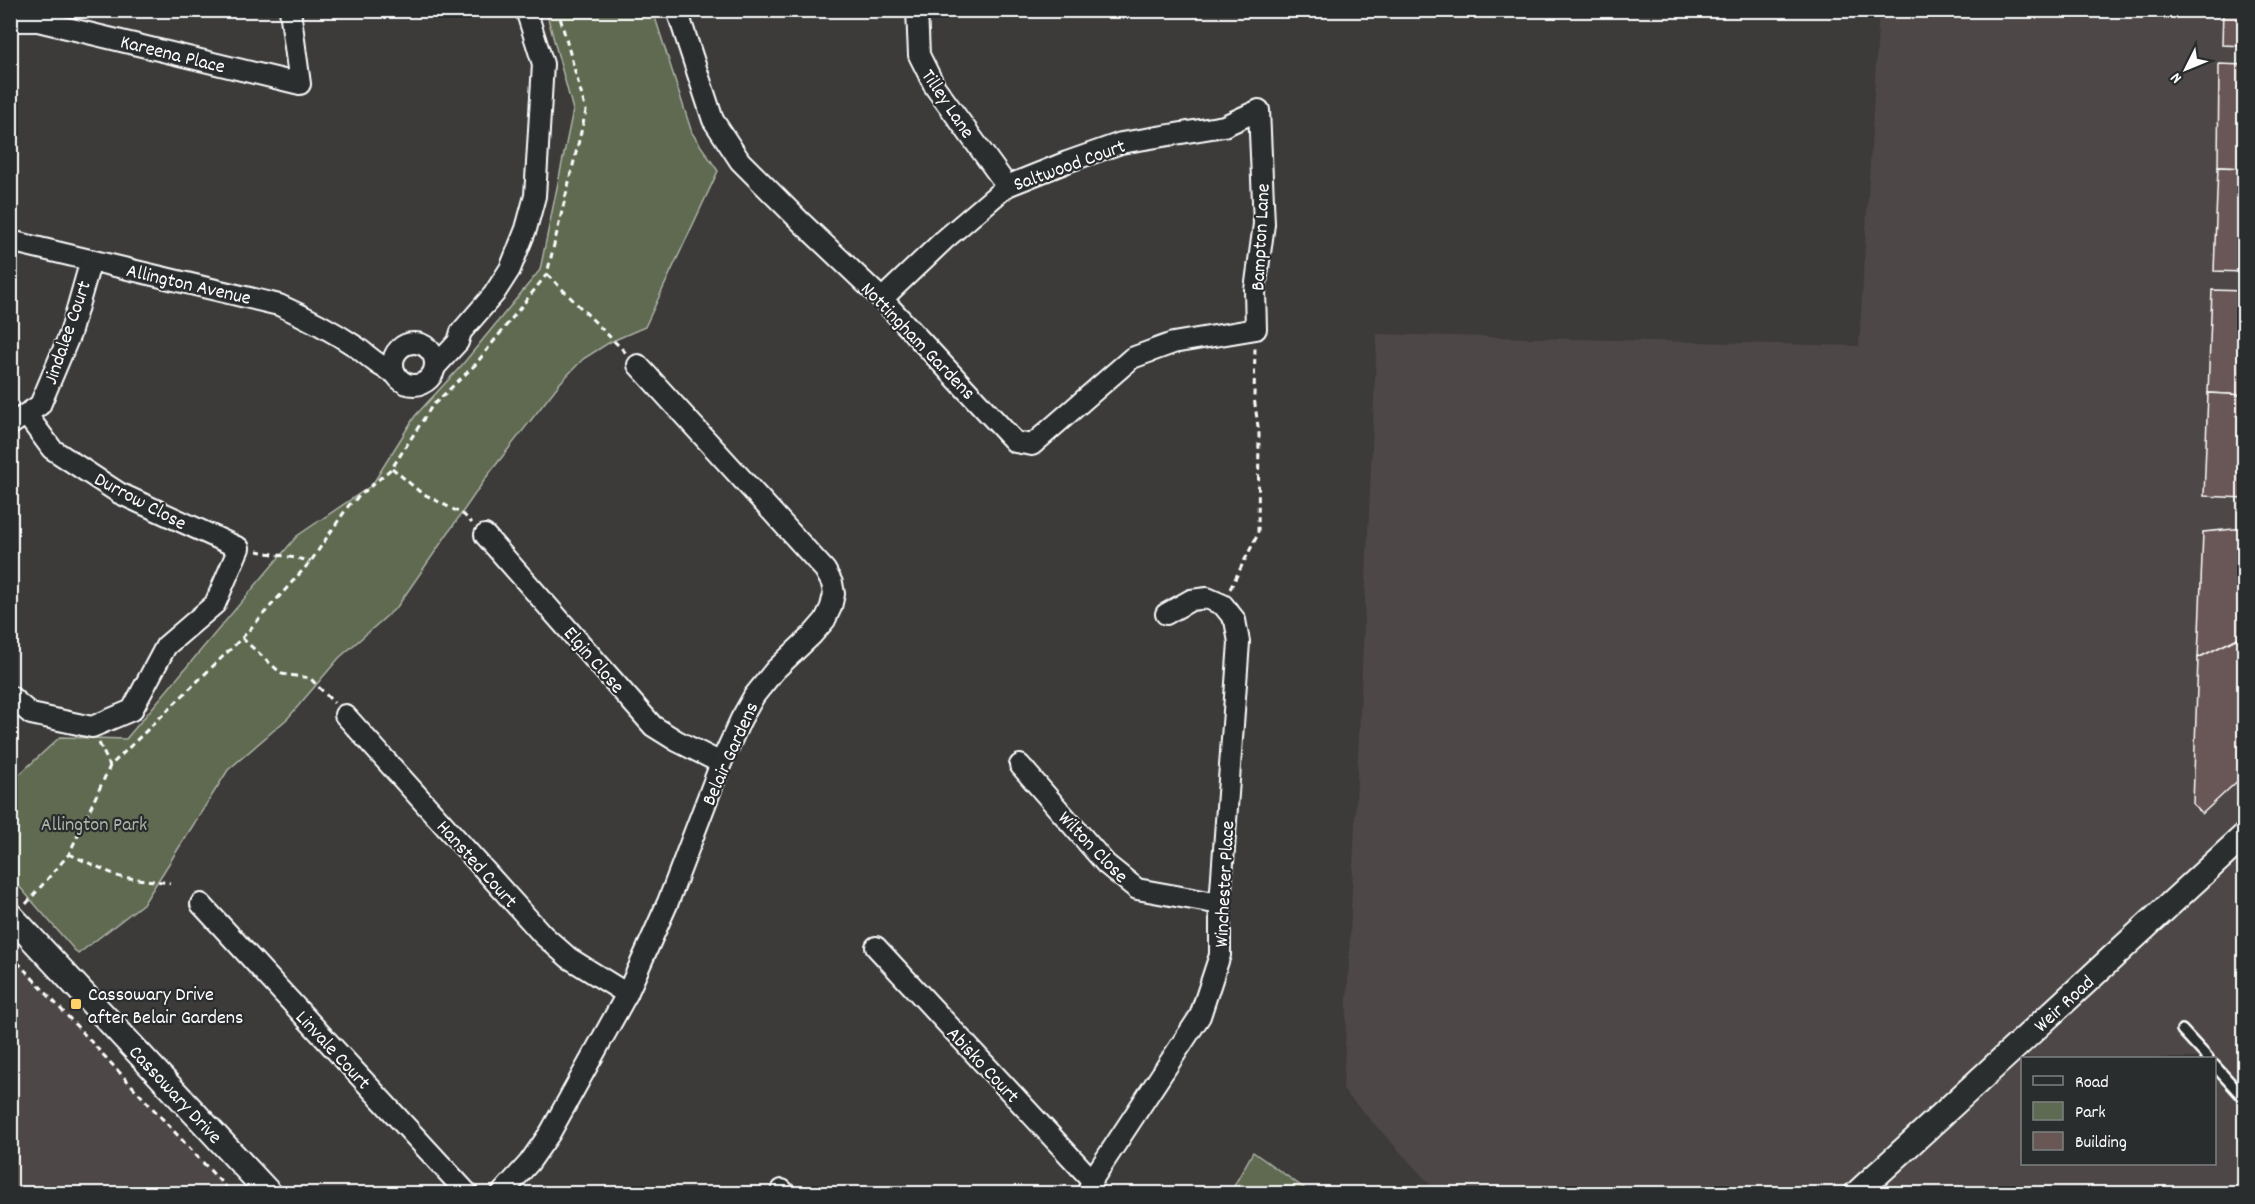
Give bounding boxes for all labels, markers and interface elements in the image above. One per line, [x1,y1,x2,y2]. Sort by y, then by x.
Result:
street label: Kareena Place [117,29,228,82]
north arrow [2156,39,2216,99]
street label: Tilley Lane [913,64,980,145]
text: N [2166,67,2188,88]
street label: Saltwood Court [1010,134,1130,200]
street label: Bampton Lane [1245,183,1279,292]
street label: Allington Avenue [123,258,254,314]
street label: Jindalee Court [38,277,100,389]
street label: Nottingham Gardens [853,277,981,407]
street label: Durrow Close [88,467,191,539]
street label: Elgin Close [556,621,630,701]
street label: Belair Gardens [696,698,767,811]
street label: Wilton Close [1050,806,1134,891]
park label: Allington Park [41,812,147,840]
street label: Hansted Court [429,815,523,915]
street label: Winchester Place [1209,820,1243,948]
street label: Weir Road [2029,970,2102,1040]
place label: Cassowary Drive after Belair Gardens [88,982,243,1033]
marker: Cassowary Drive after Belair Gardens [69,997,83,1011]
street label: Linvale Court [288,1005,376,1097]
street label: Abisko Court [939,1022,1025,1111]
street label: Cassowary Drive [121,1040,227,1151]
legend [2021,1057,2216,1165]
text: Road [2075,1071,2109,1096]
text: Park [2075,1101,2106,1126]
text: Building [2075,1131,2127,1156]

